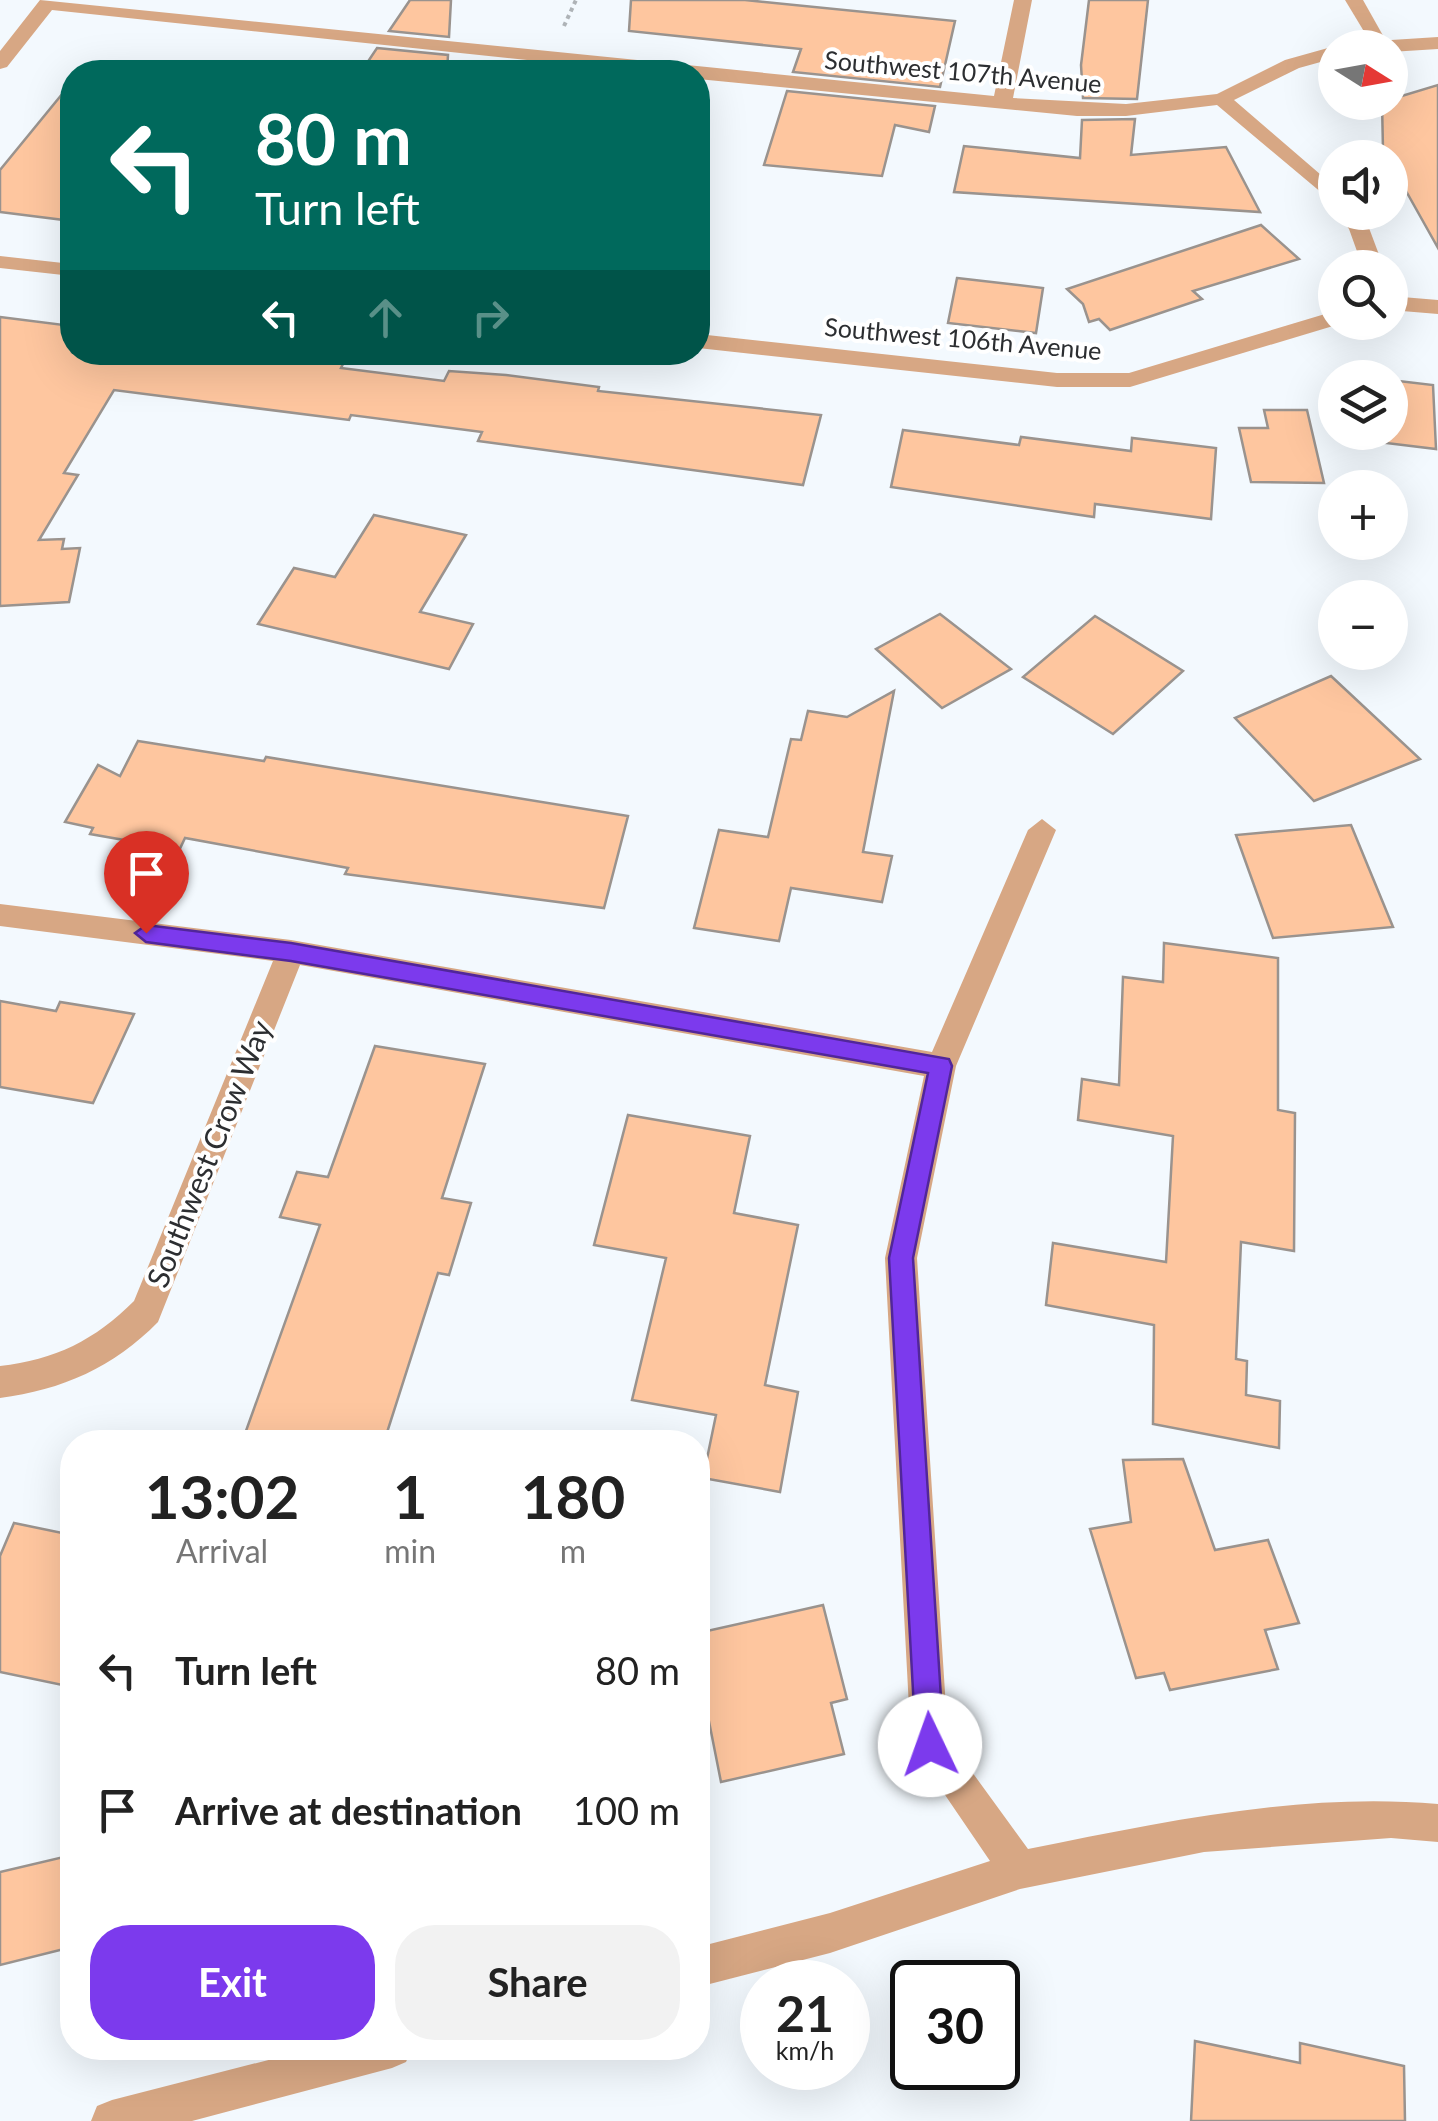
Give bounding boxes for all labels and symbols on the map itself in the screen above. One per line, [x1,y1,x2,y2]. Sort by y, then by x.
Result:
north arrow [1318,30,1408,120]
street label: Southwest 107th Avenue [823,44,1103,98]
street label: Southwest 106th Avenue [823,311,1103,365]
pin [104,831,189,934]
street label: Southwest Crow Way [138,1014,278,1292]
position arrow [878,1693,982,1797]
speed limit sign: 30 [890,1960,1020,2090]

